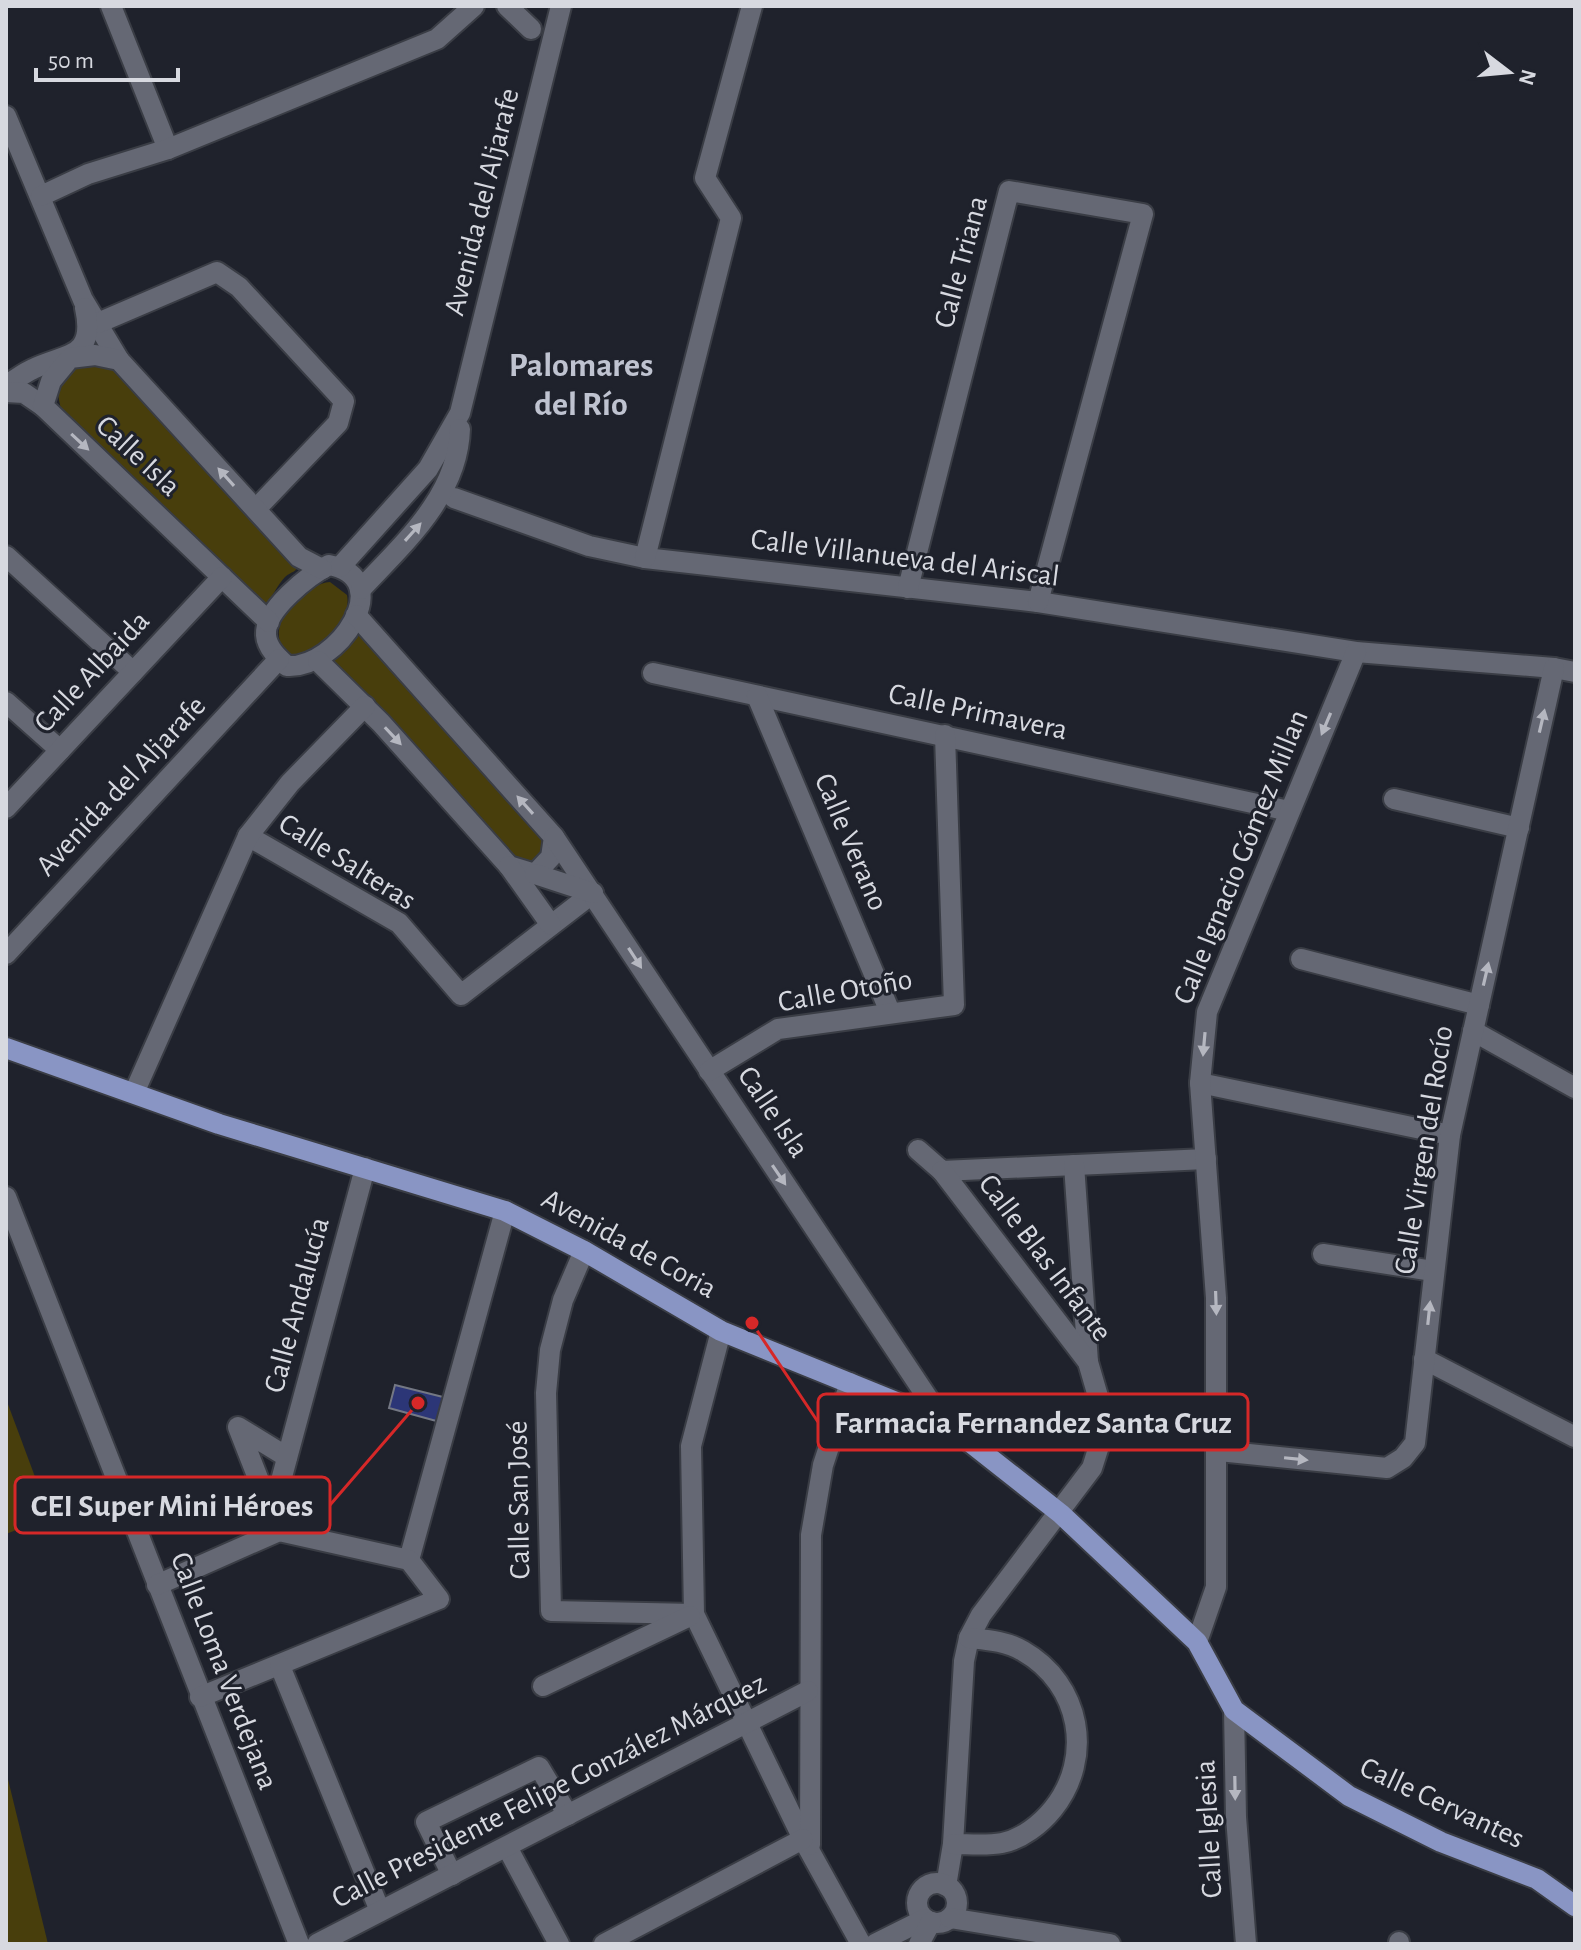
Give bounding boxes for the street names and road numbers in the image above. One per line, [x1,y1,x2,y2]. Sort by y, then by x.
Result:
street label: Avenida del Aljarafe [439,85,525,319]
street label: Calle Triana [929,193,993,331]
street label: Calle Isla [90,410,186,502]
street label: Calle Villanueva del Ariscal [749,524,1061,592]
street label: Calle Albaida [29,606,155,738]
street label: Calle Primavera [886,678,1070,746]
street label: Avenida del Aljarafe [30,690,212,882]
street label: Calle Ignacio Gómez Millan [1168,706,1314,1008]
street label: Calle Verano [809,769,893,915]
street label: Calle Salteras [273,808,421,916]
street label: Calle Otoño [775,964,915,1018]
street label: Calle Virgen del Rocío [1390,1024,1458,1276]
street label: Calle Isla [732,1061,814,1163]
street label: Calle Blas Infante [973,1169,1117,1347]
street label: Avenida de Coria [537,1184,721,1304]
street label: Calle Andalucía [259,1214,335,1396]
street label: Calle San José [503,1420,535,1580]
street label: Calle Loma Verdejana [165,1548,283,1794]
street label: Calle Presidente Felipe González Márquez [327,1668,771,1914]
street label: Calle Cervantes [1355,1752,1529,1854]
street label: Calle Iglesia [1190,1759,1228,1899]

